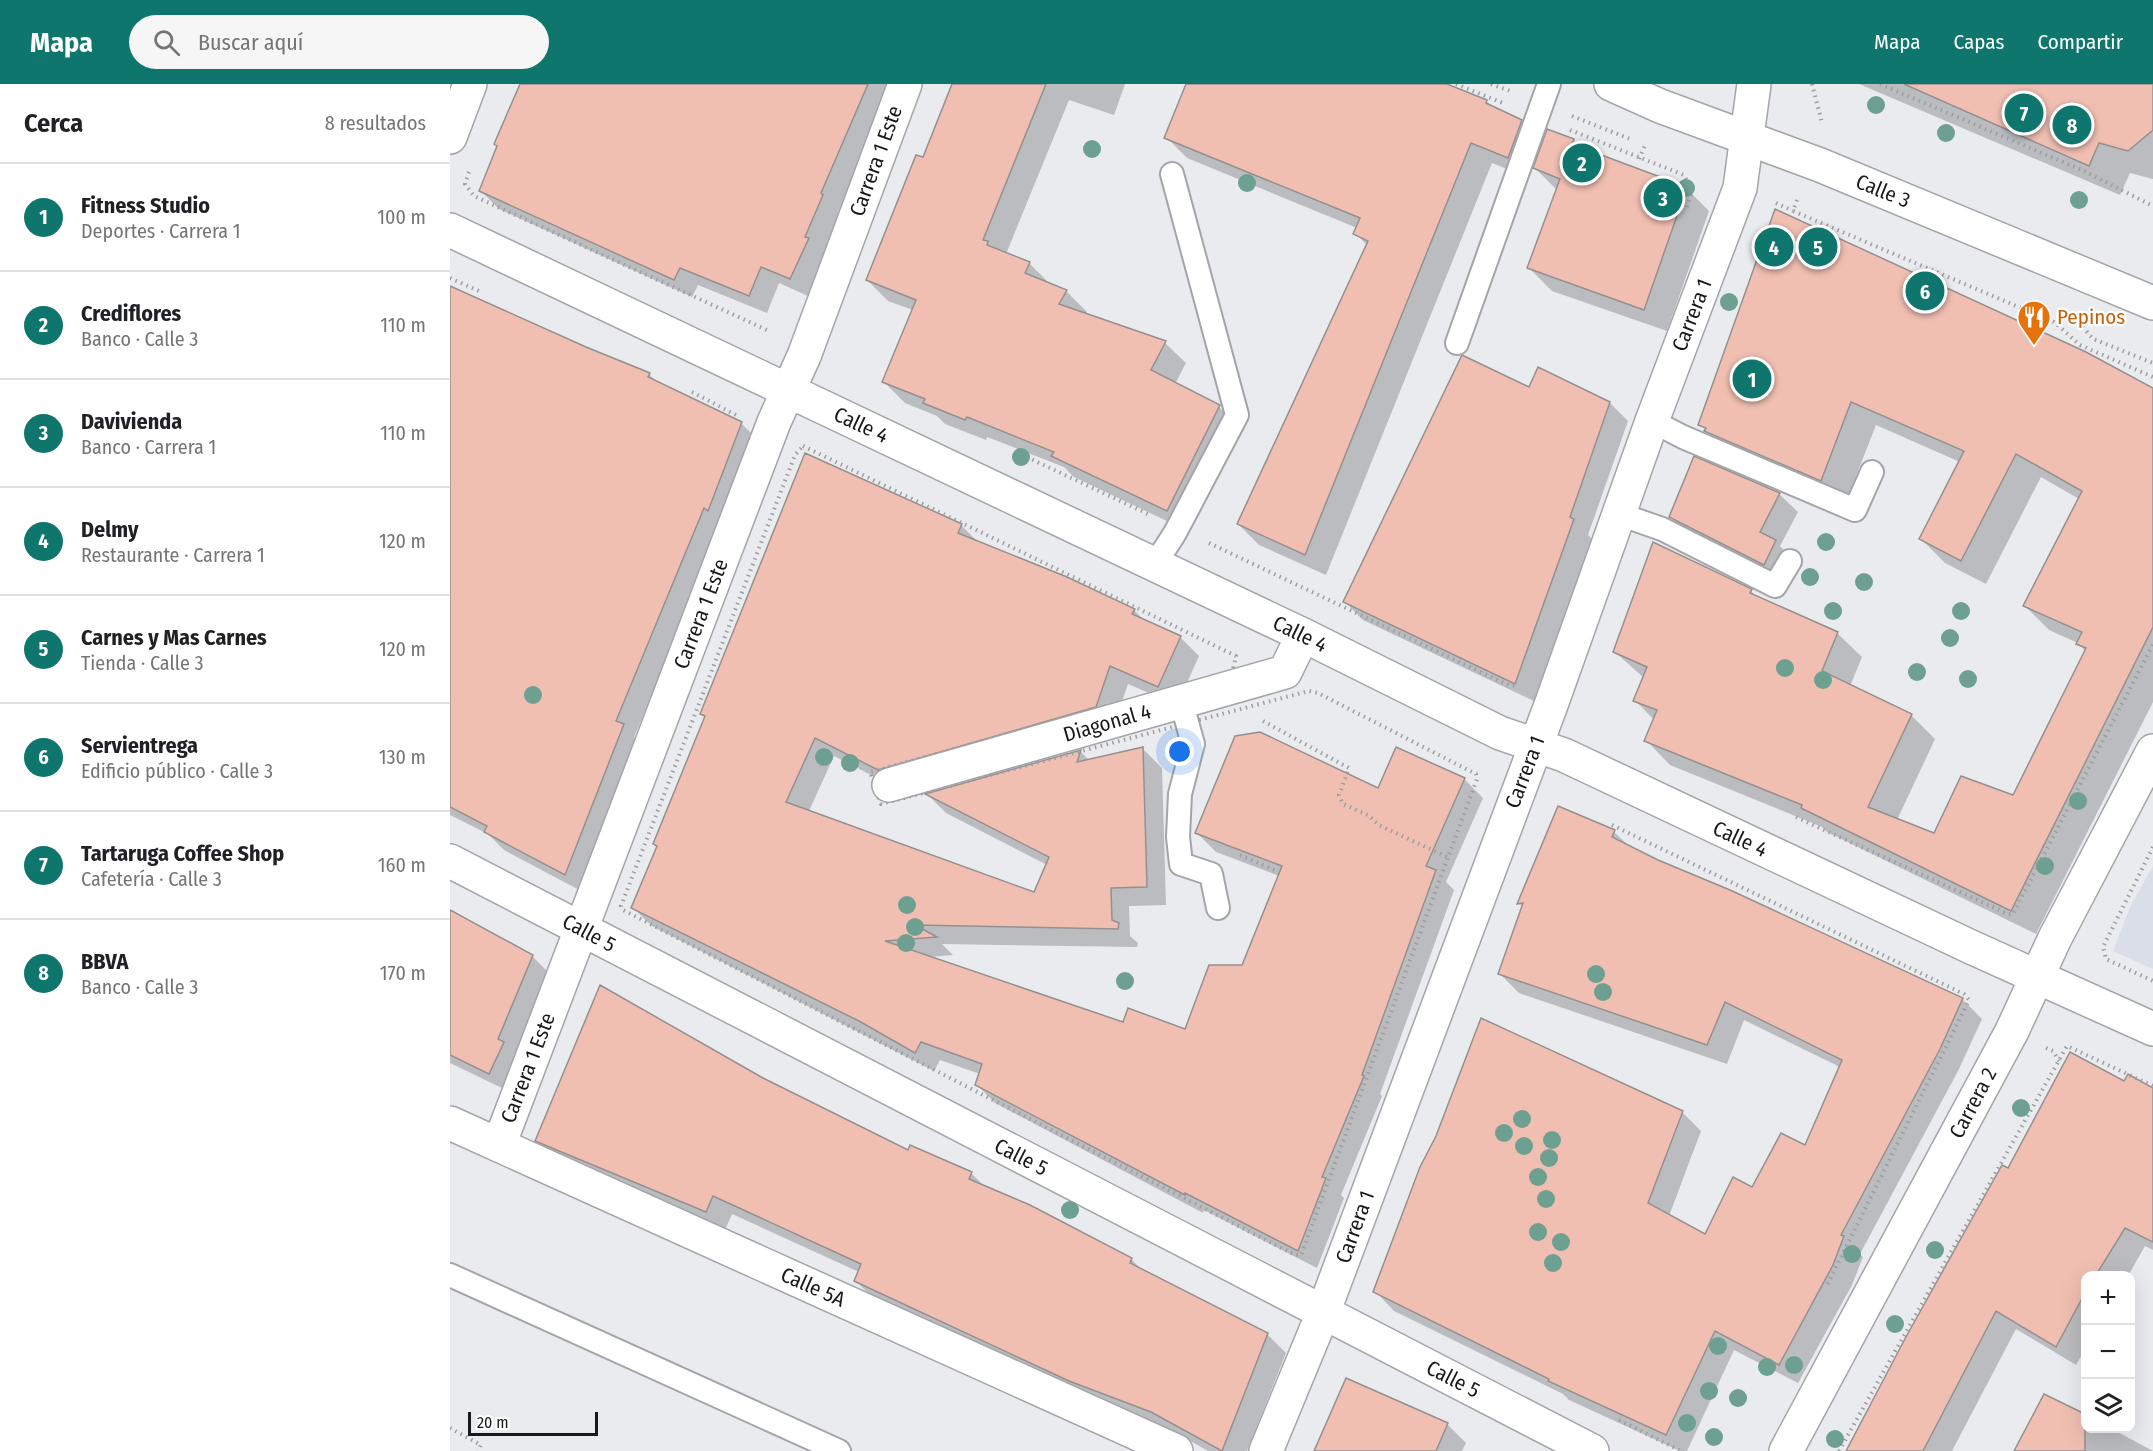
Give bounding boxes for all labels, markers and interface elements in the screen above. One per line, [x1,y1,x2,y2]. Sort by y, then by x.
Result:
search box [129,15,549,69]
text: Mapa [30,26,93,59]
icon: search [150,26,183,59]
text: Buscar aquí [198,29,303,56]
text: Mapa [1874,29,1921,55]
text: Capas [1954,29,2004,55]
text: Compartir [2037,29,2123,55]
pin: 7 [2004,90,2044,135]
street label: Carrera 1 Este [844,102,908,220]
pin: 8 [2052,102,2092,147]
text: Cerca [24,108,83,139]
text: 8 resultados [325,111,426,135]
pin: 2 [1562,140,1602,185]
street label: Calle 3 [1852,168,1914,214]
pin: 3 [1644,176,1682,220]
text: Fitness Studio [81,192,210,219]
text: 1 [39,205,48,229]
text: 100 m [377,205,426,229]
text: Deportes · Carrera 1 [81,219,241,243]
pin: 4 [1754,224,1794,270]
pin: 5 [1798,224,1838,270]
pin: 6 [1906,268,1944,314]
street label: Carrera 1 [1666,275,1718,355]
restaurant icon: Pepinos [2016,299,2052,346]
text: Crediflores [81,300,181,327]
place label: Pepinos [2057,304,2125,330]
text: 2 [39,313,48,337]
text: 110 m [380,313,426,337]
text: Banco · Calle 3 [81,327,198,351]
pin: 1 [1732,356,1772,402]
street label: Calle 4 [830,401,892,449]
text: Davivienda [81,408,182,435]
text: 3 [39,421,48,445]
text: 110 m [380,421,426,445]
text: Banco · Carrera 1 [81,435,216,459]
text: Delmy [81,516,138,543]
text: 4 [38,529,49,553]
text: 120 m [379,529,426,553]
text: Restaurante · Carrera 1 [81,543,265,567]
street label: Carrera 1 Este [668,555,734,673]
street label: Calle 4 [1269,610,1331,658]
text: Carnes y Mas Carnes [81,624,267,651]
text: 5 [39,637,48,661]
text: 120 m [379,637,426,661]
text: Tienda · Calle 3 [81,651,204,675]
street label: Diagonal 4 [1060,698,1154,748]
text: Servientrega [81,732,198,759]
street label: Carrera 1 [1499,732,1551,812]
your location [1165,737,1194,766]
text: 6 [38,745,49,769]
text: 130 m [379,745,426,769]
text: Edificio público · Calle 3 [81,759,273,783]
street label: Calle 4 [1709,815,1771,863]
text: Tartaruga Coffee Shop [81,840,284,867]
text: 7 [39,853,48,877]
text: 160 m [378,853,426,877]
text: Cafetería · Calle 3 [81,867,222,891]
street label: Calle 5 [558,908,620,958]
text: BBVA [81,948,128,975]
text: 8 [38,961,49,985]
text: 170 m [380,961,426,985]
text: Banco · Calle 3 [81,975,198,999]
street label: Carrera 1 Este [495,1009,561,1127]
street label: Carrera 2 [1944,1063,2002,1143]
street label: Calle 5 [990,1133,1052,1181]
street label: Carrera 1 [1330,1187,1380,1267]
street label: Calle 5A [777,1261,849,1313]
map controls [2081,1271,2135,1433]
button: + [2081,1271,2135,1325]
button: − [2081,1325,2135,1379]
street label: Calle 5 [1422,1355,1484,1403]
button: layers [2081,1379,2135,1433]
scale bar [468,1409,598,1436]
text: 20 m [477,1413,508,1432]

